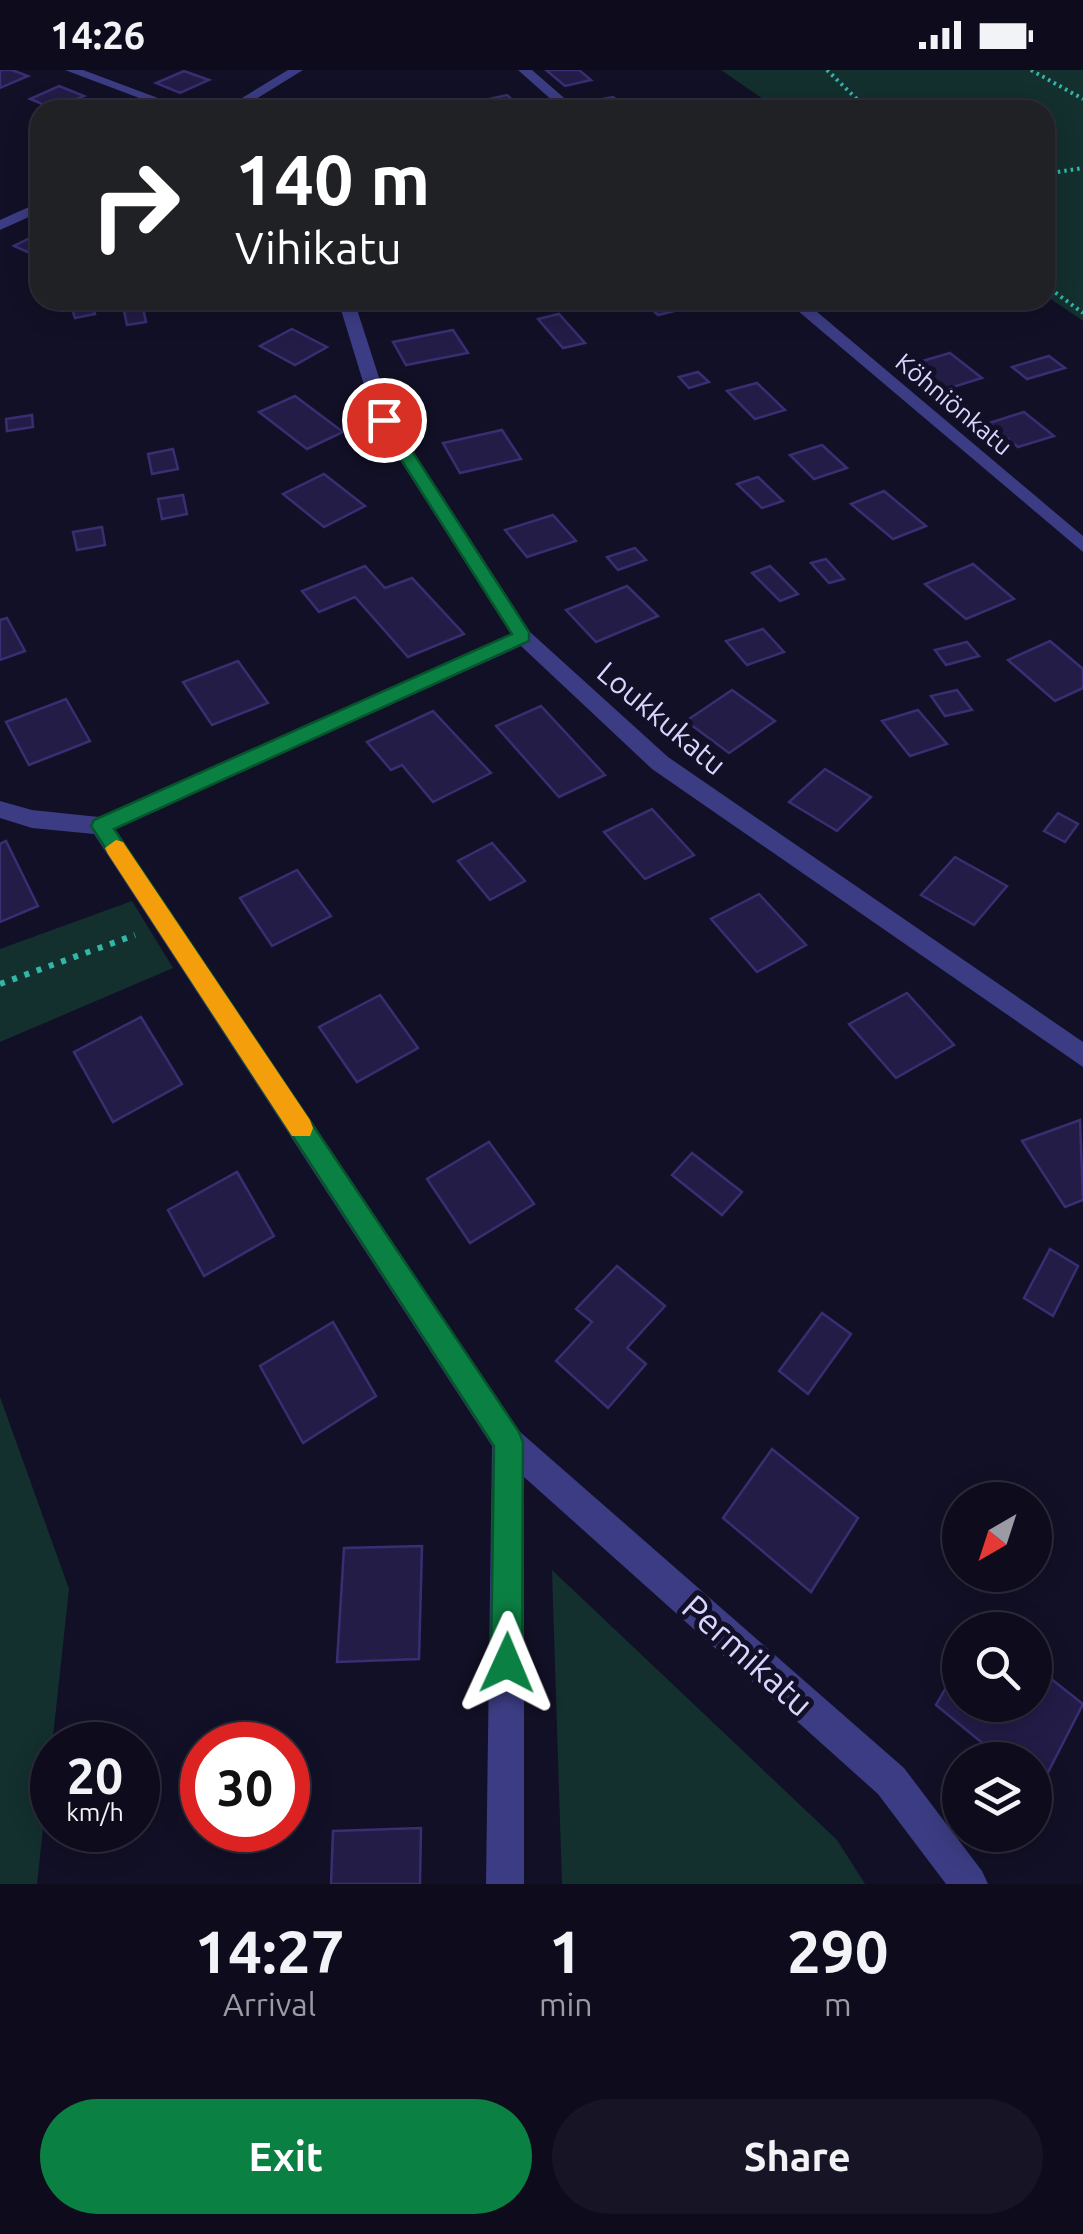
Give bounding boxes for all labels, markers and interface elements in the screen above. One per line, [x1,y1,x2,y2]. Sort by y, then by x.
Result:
text: 14:26 [50,14,145,56]
icon: right [70,140,200,270]
text: 140 m [235,140,430,218]
text: Vihikatu [235,222,402,273]
street label: Köhniönkatu [890,347,1018,461]
pin [342,378,427,463]
icon: arrive [357,393,412,448]
street label: Loukkukatu [591,655,733,781]
north arrow [942,1482,1052,1592]
map controls [942,1482,1052,1852]
street label: Permikatu [675,1586,821,1724]
position arrow [455,1611,559,1715]
button: search [942,1612,1052,1722]
speed limit sign: 30 [180,1722,310,1852]
button: layers [942,1742,1052,1852]
text: 20 [67,1747,123,1803]
text: km/h [66,1798,124,1826]
text: 14:27 [194,1917,345,1984]
text: 1 [549,1917,583,1984]
text: 290 [787,1917,889,1984]
text: Arrival [223,1986,316,2022]
text: min [539,1986,593,2022]
text: m [824,1986,852,2022]
button: Exit [40,2099,532,2214]
button: Share [552,2099,1043,2214]

